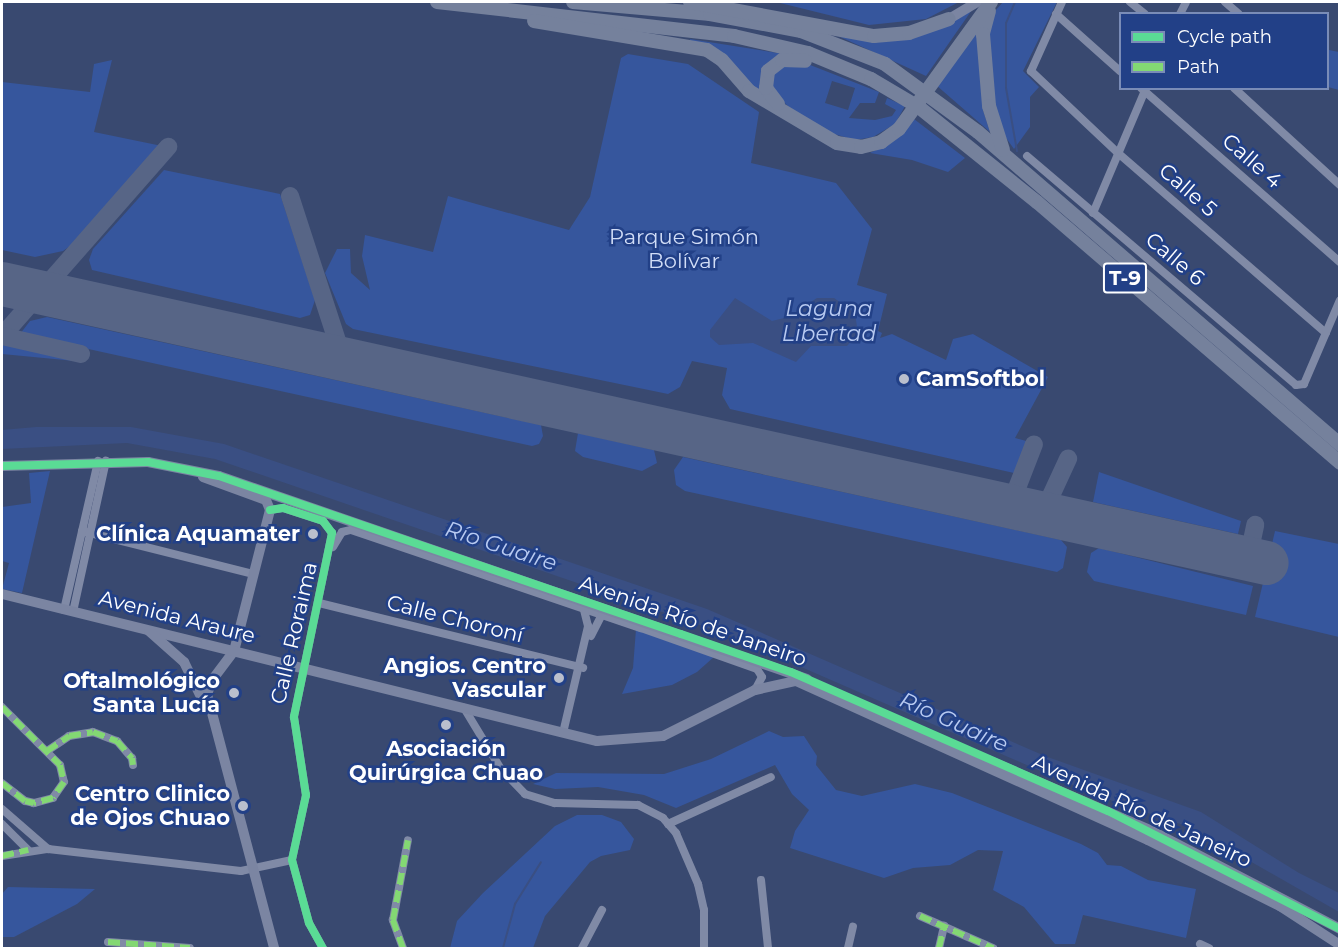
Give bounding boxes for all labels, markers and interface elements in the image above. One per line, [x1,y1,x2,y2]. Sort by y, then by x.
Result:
legend [1119,12,1329,90]
text: Cycle path [1177,26,1272,48]
text: Path [1177,56,1220,78]
street label: Calle 4 [1217,128,1287,194]
street label: Calle 5 [1154,158,1222,222]
park label: Parque Simón Bolívar [609,224,759,274]
street label: Calle 6 [1140,227,1210,291]
road number: T-9 [1102,261,1148,295]
water label: Laguna Libertad [782,295,876,346]
place label: CamSoftbol [916,366,1045,392]
marker: CamSoftbol [897,372,911,386]
water label: Río Guaire [442,516,560,576]
place label: Clínica Aquamater [96,521,300,547]
marker: Clínica Aquamater [304,525,322,543]
street label: Calle Roraima [265,559,323,707]
street label: Avenida Río de Janeiro [576,570,810,672]
street label: Avenida Araure [96,585,258,649]
street label: Calle Choroní [384,590,526,648]
place label: Angios. Centro Vascular [384,653,546,703]
place label: Oftalmológico Santa Lucía [63,668,220,718]
marker: Angios. Centro Vascular [550,669,568,687]
marker: Oftalmológico Santa Lucía [225,684,243,702]
water label: Río Guaire [896,686,1012,758]
marker: Asociación Quirúrgica Chuao [437,716,455,734]
place label: Asociación Quirúrgica Chuao [349,736,543,786]
street label: Avenida Río de Janeiro [1028,749,1256,873]
place label: Centro Clinico de Ojos Chuao [70,781,230,831]
marker: Centro Clinico de Ojos Chuao [234,797,252,815]

